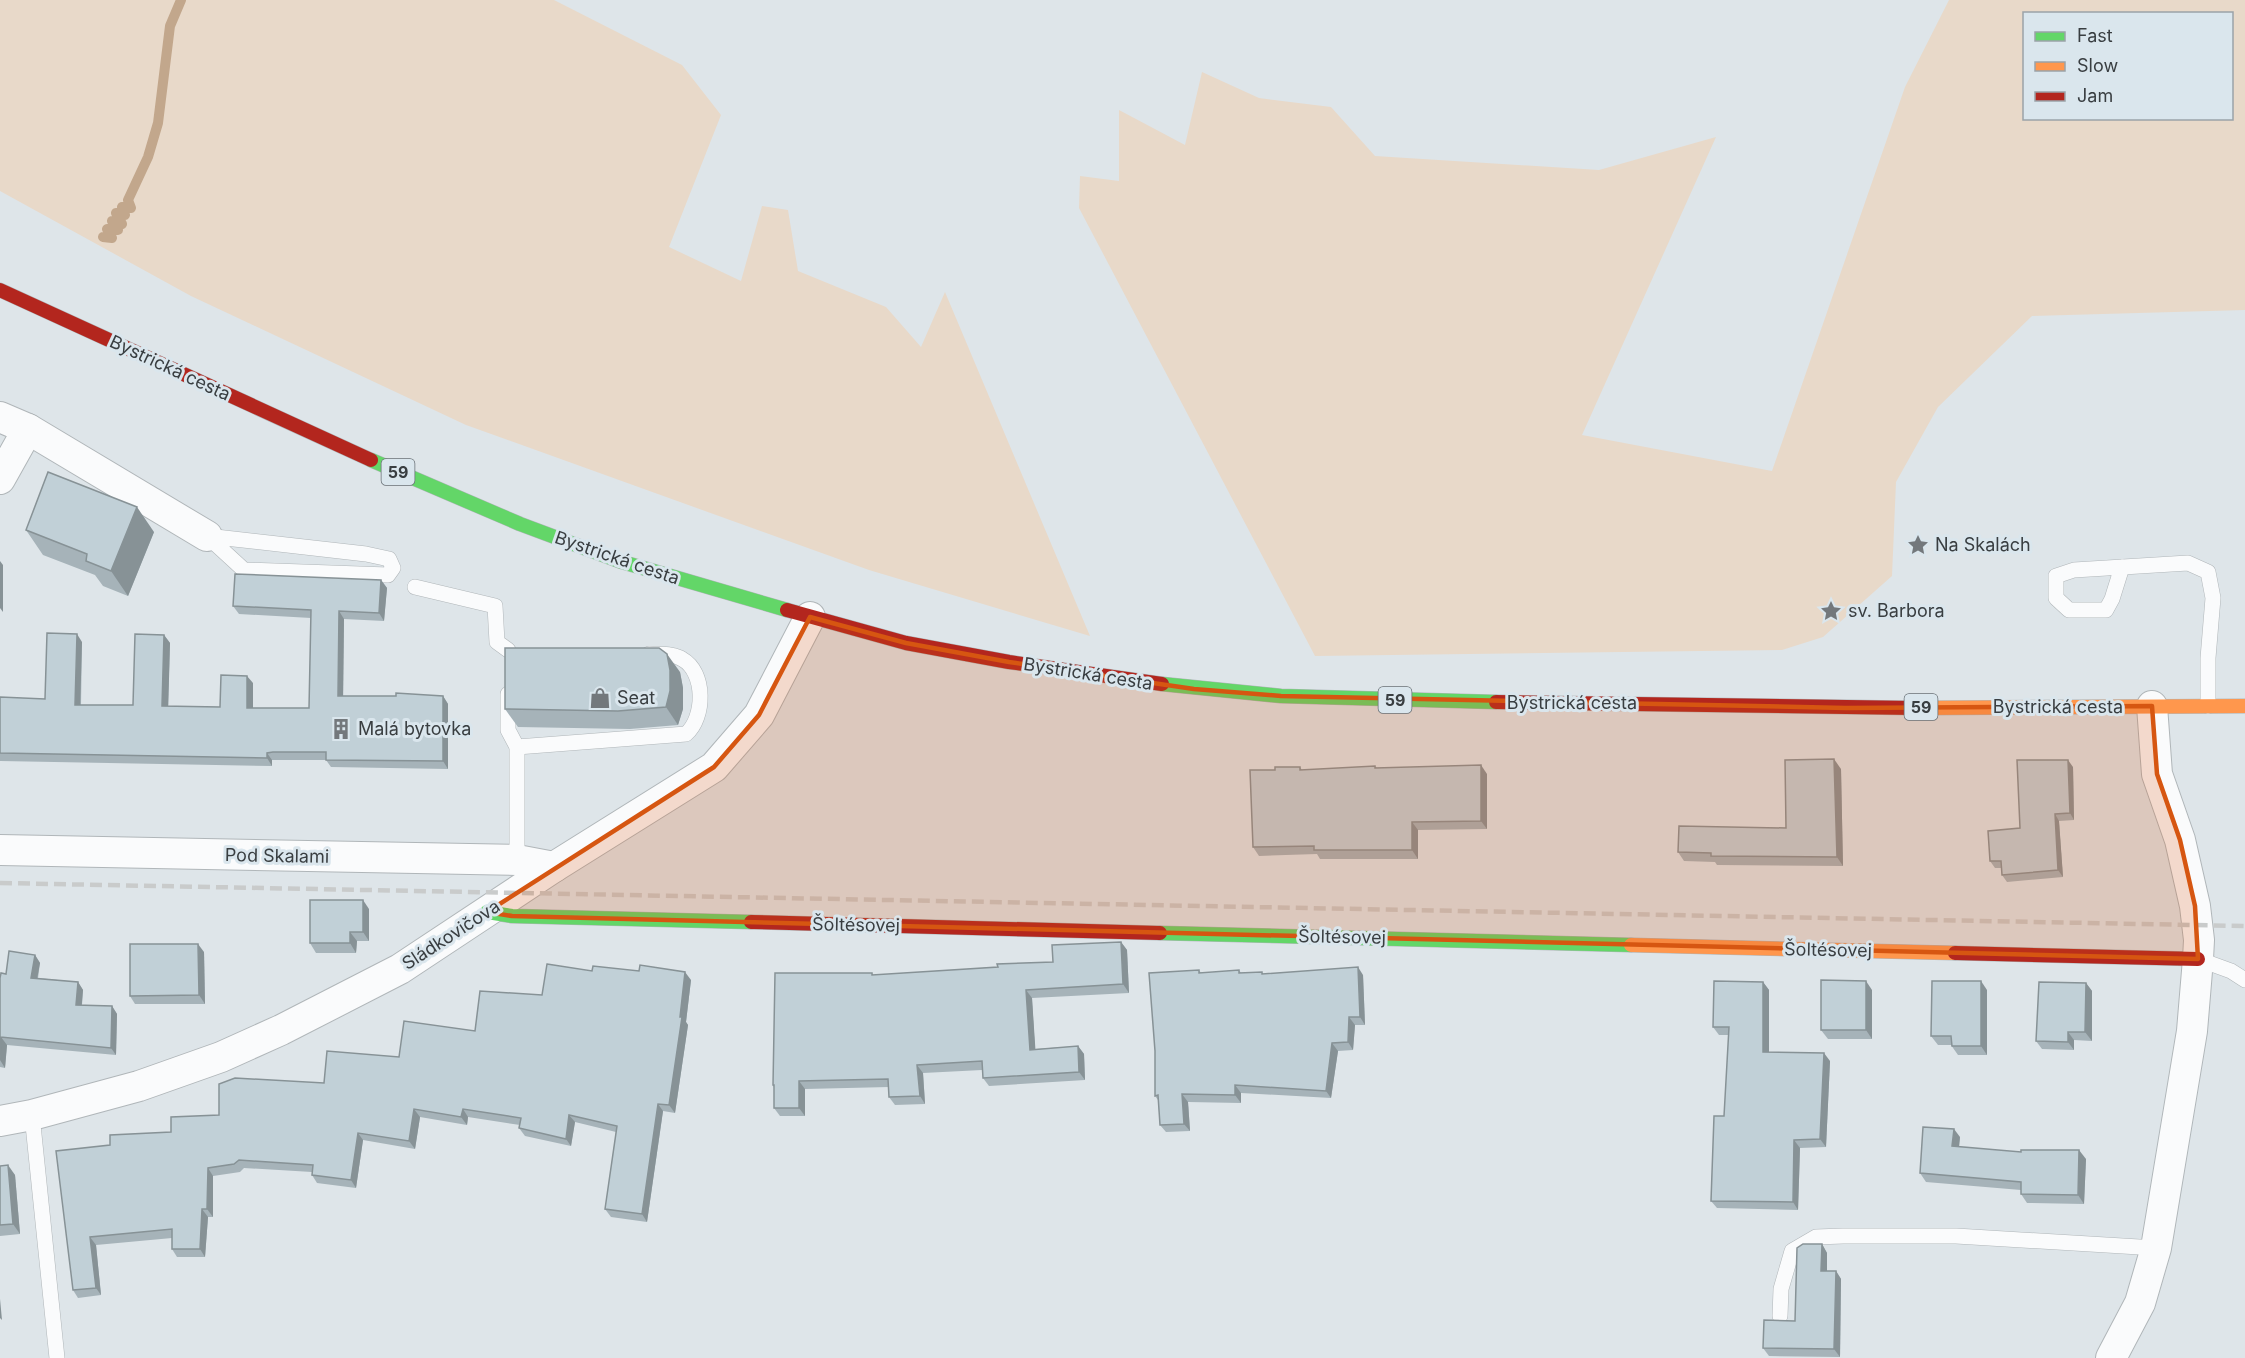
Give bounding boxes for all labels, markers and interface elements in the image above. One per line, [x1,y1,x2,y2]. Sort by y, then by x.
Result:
legend [2023,12,2233,120]
text: Fast [2077,25,2113,46]
text: Slow [2077,55,2118,76]
text: Jam [2077,85,2113,106]
street label: Bystrická cesta [107,330,234,405]
road number: 59 [382,459,414,485]
street label: Bystrická cesta [552,526,682,589]
place icon: Na Skalách [1906,533,1930,557]
place label: Na Skalách [1935,534,2031,555]
place icon: sv. Barbora [1819,599,1843,623]
place label: sv. Barbora [1848,600,1945,621]
street label: Bystrická cesta [1022,653,1154,694]
shop icon: Seat [588,686,612,710]
place label: Seat [617,687,655,708]
road number: 59 [1378,687,1412,713]
street label: Bystrická cesta [1507,692,1637,713]
road number: 59 [1904,694,1938,720]
street label: Bystrická cesta [1993,696,2123,717]
building icon: Malá bytovka [329,717,353,741]
place label: Malá bytovka [358,718,471,739]
street label: Pod Skalami [225,844,329,867]
street label: Sládkovičova [398,895,504,974]
street label: Šoltésovej [812,912,900,936]
street label: Šoltésovej [1298,924,1386,948]
street label: Šoltésovej [1784,937,1872,961]

